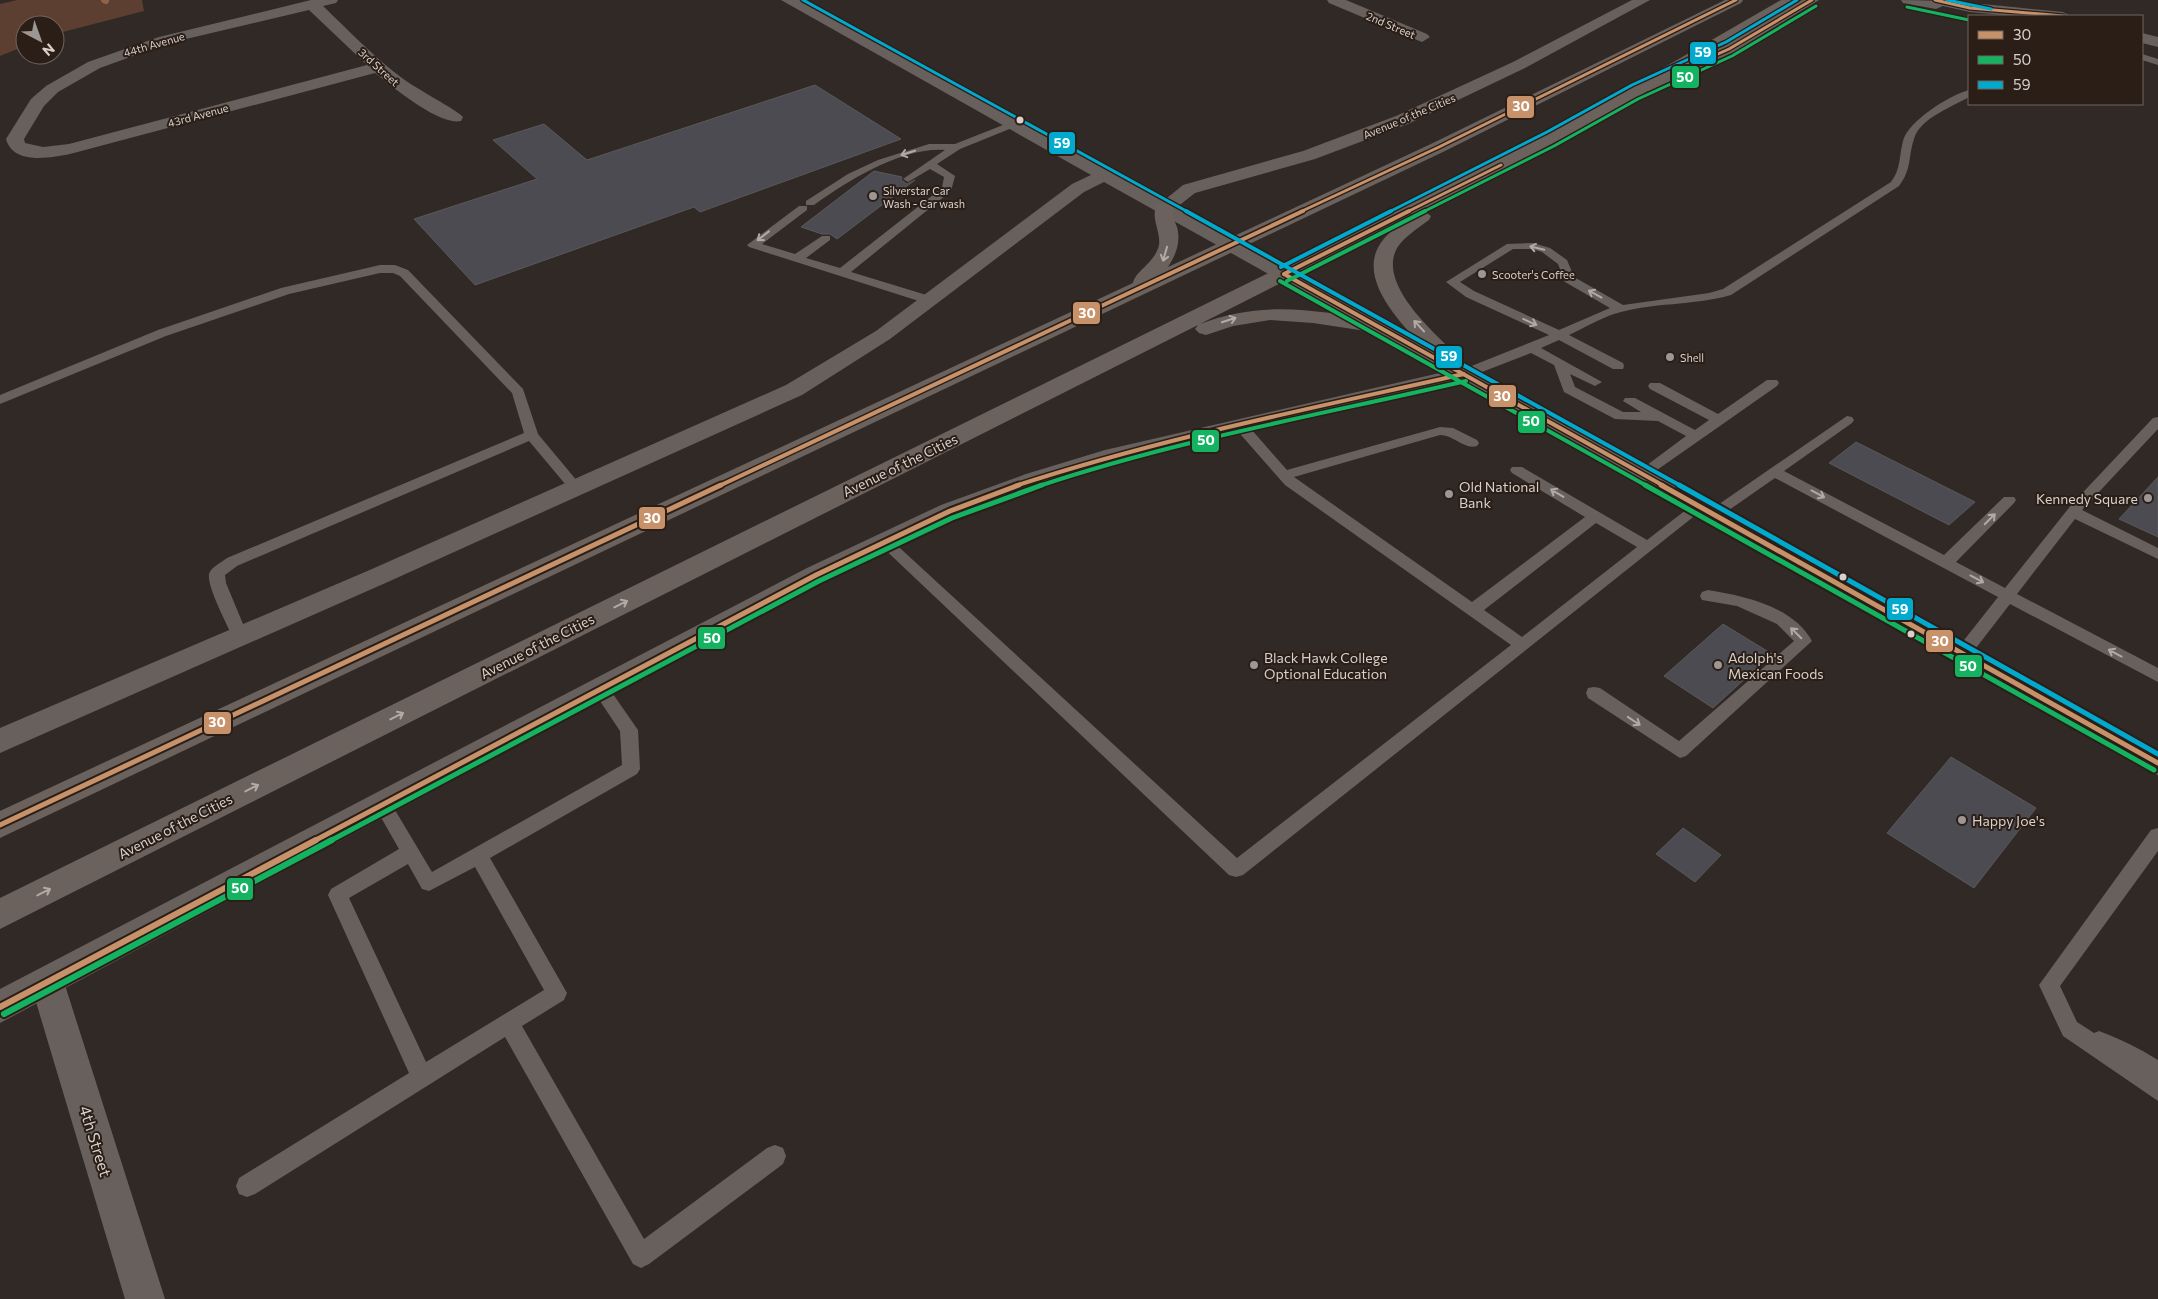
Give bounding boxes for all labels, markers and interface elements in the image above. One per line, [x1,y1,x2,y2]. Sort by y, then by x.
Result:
street label: 2nd Street [1365,9,1418,41]
north arrow [15,15,65,65]
legend [1968,15,2143,105]
text: 30 [2013,25,2031,43]
street label: 44th Avenue [122,29,186,59]
text: N [39,40,58,60]
line badge: 59 [1689,41,1717,65]
text: 59 [1695,43,1712,60]
street label: 3rd Street [356,45,402,89]
text: 50 [2013,50,2031,68]
line badge: 50 [1671,65,1700,89]
text: 50 [1676,68,1694,85]
text: 59 [2013,75,2031,93]
street label: Avenue of the Cities [1361,91,1457,141]
line badge: 30 [1506,95,1535,119]
text: 30 [1512,97,1530,114]
street label: 43rd Avenue [166,101,230,129]
unlabelled marker [1015,115,1025,125]
line badge: 59 [1048,131,1076,155]
text: 59 [1054,134,1071,151]
one-way arrow [901,148,917,158]
place label: Silverstar Car Wash - Car wash [883,184,965,210]
marker: Silverstar Car Wash - Car wash [867,190,879,202]
one-way arrow [757,231,770,242]
one-way arrow [1529,243,1545,252]
one-way arrow [1159,245,1169,261]
marker: Scooter's Coffee [1476,268,1488,280]
place label: Scooter's Coffee [1492,268,1575,281]
one-way arrow [1588,289,1603,298]
line badge: 30 [1072,301,1101,325]
text: 30 [1078,304,1096,321]
one-way arrow [1221,315,1237,325]
one-way arrow [1522,317,1537,327]
one-way arrow [1413,319,1425,332]
line badge: 59 [1435,345,1463,369]
text: 59 [1441,347,1458,364]
marker: Shell [1664,351,1676,363]
place label: Shell [1680,351,1704,364]
line badge: 30 [1488,384,1517,408]
text: 30 [1493,387,1511,404]
line badge: 50 [1517,410,1546,434]
text: 50 [1522,412,1540,429]
line badge: 50 [1191,429,1220,453]
street label: Avenue of the Cities [840,430,960,500]
text: 50 [1197,431,1215,448]
place label: Old National Bank [1459,478,1539,511]
marker: Old National Bank [1443,488,1455,500]
one-way arrow [1550,488,1564,498]
one-way arrow [1811,490,1825,500]
place label: Kennedy Square [2036,490,2138,507]
marker: Kennedy Square [2142,492,2154,504]
line badge: 30 [638,506,666,530]
text: 30 [643,509,661,526]
one-way arrow [1983,513,1996,525]
unlabelled marker [1838,572,1848,582]
one-way arrow [1970,574,1985,584]
line badge: 59 [1886,597,1914,621]
one-way arrow [613,599,628,608]
text: 59 [1892,600,1909,617]
street label: Avenue of the Cities [477,610,597,682]
line badge: 50 [697,626,726,650]
one-way arrow [1790,626,1802,639]
text: 50 [703,629,721,646]
unlabelled marker [1906,629,1916,639]
line badge: 30 [1925,629,1954,653]
text: 30 [1931,632,1949,649]
one-way arrow [2108,648,2123,657]
place label: Black Hawk College Optional Education [1264,649,1388,682]
place label: Adolph's Mexican Foods [1728,649,1824,682]
line badge: 50 [1954,654,1983,678]
text: 50 [1959,657,1977,674]
marker: Black Hawk College Optional Education [1248,659,1260,671]
marker: Adolph's Mexican Foods [1712,659,1724,671]
one-way arrow [389,710,404,720]
line badge: 30 [203,711,232,735]
text: 30 [208,713,226,730]
one-way arrow [1627,716,1641,726]
one-way arrow [244,783,259,793]
street label: Avenue of the Cities [115,790,235,862]
place label: Happy Joe's [1972,812,2045,829]
marker: Happy Joe's [1956,814,1968,826]
line badge: 50 [226,877,254,901]
text: 50 [231,879,249,896]
one-way arrow [36,887,51,897]
street label: 4th Street [76,1103,116,1179]

